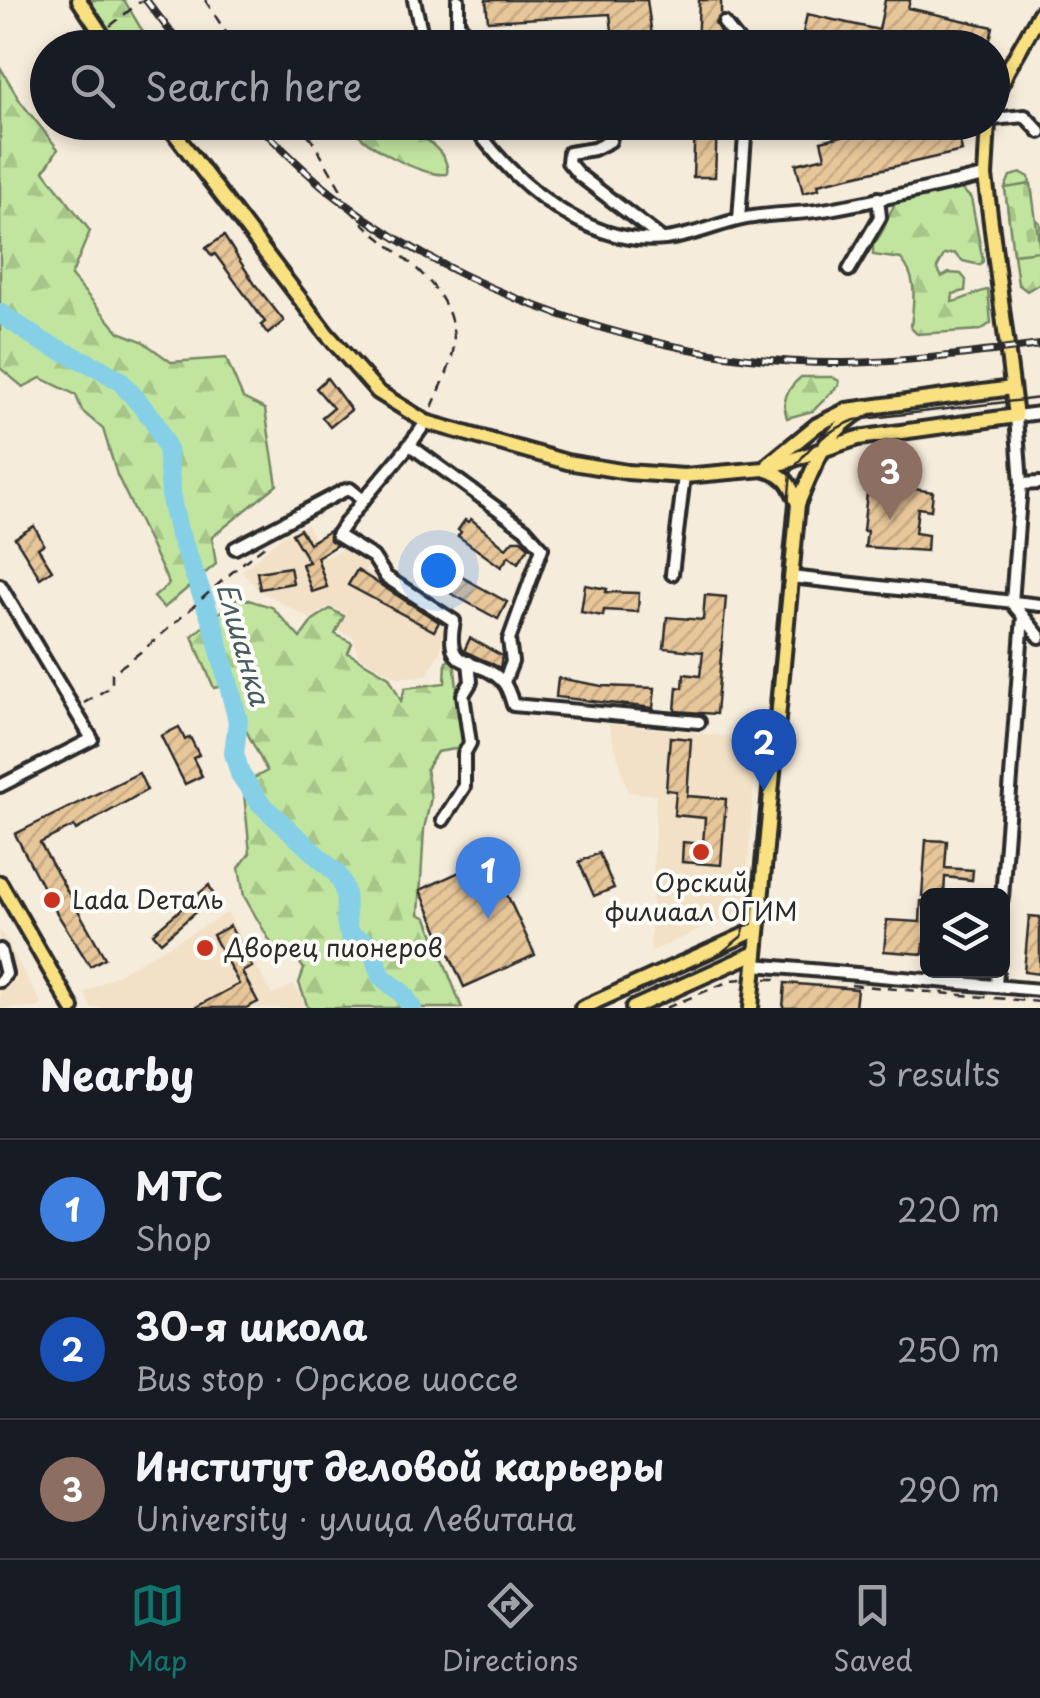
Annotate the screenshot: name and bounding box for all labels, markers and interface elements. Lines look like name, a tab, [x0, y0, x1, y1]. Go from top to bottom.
search box	[30, 30, 1010, 140]
text: Search here	[145, 57, 362, 114]
icon: search	[65, 58, 120, 113]
pin: 3	[858, 438, 922, 520]
your location	[413, 545, 464, 596]
water label: Елшанка	[206, 577, 283, 711]
pin: 2	[732, 708, 796, 791]
pin: 1	[456, 836, 520, 919]
marker: Орский филиаал ОГИМ	[690, 841, 712, 863]
place label: Орский филиаал ОГИМ	[604, 863, 798, 930]
place label: Lada Dеталь	[72, 880, 223, 918]
map controls	[920, 888, 1010, 978]
button: layers	[920, 888, 1010, 978]
marker: Lada Dеталь	[41, 889, 63, 911]
place label: Дворец пионеров	[224, 928, 442, 966]
marker: Дворец пионеров	[194, 937, 216, 959]
text: Nearby	[40, 1042, 194, 1105]
text: 3 results	[866, 1049, 1000, 1097]
text: МТС	[135, 1157, 223, 1214]
text: 1	[65, 1185, 80, 1233]
text: 220 m	[897, 1185, 1000, 1233]
text: Shop	[135, 1214, 212, 1262]
text: 30-я школа	[135, 1297, 368, 1354]
text: 2	[61, 1325, 84, 1373]
text: 250 m	[897, 1325, 1000, 1373]
text: Bus stop · Орское шоссе	[135, 1354, 518, 1402]
text: Институт деловой карьеры	[135, 1437, 664, 1494]
text: 3	[62, 1465, 83, 1513]
text: 290 m	[898, 1465, 1000, 1513]
text: University · улица Левитана	[135, 1494, 576, 1542]
tab: Map	[127, 1578, 187, 1681]
tab: Directions	[442, 1578, 578, 1681]
tab: Saved	[833, 1578, 913, 1681]

